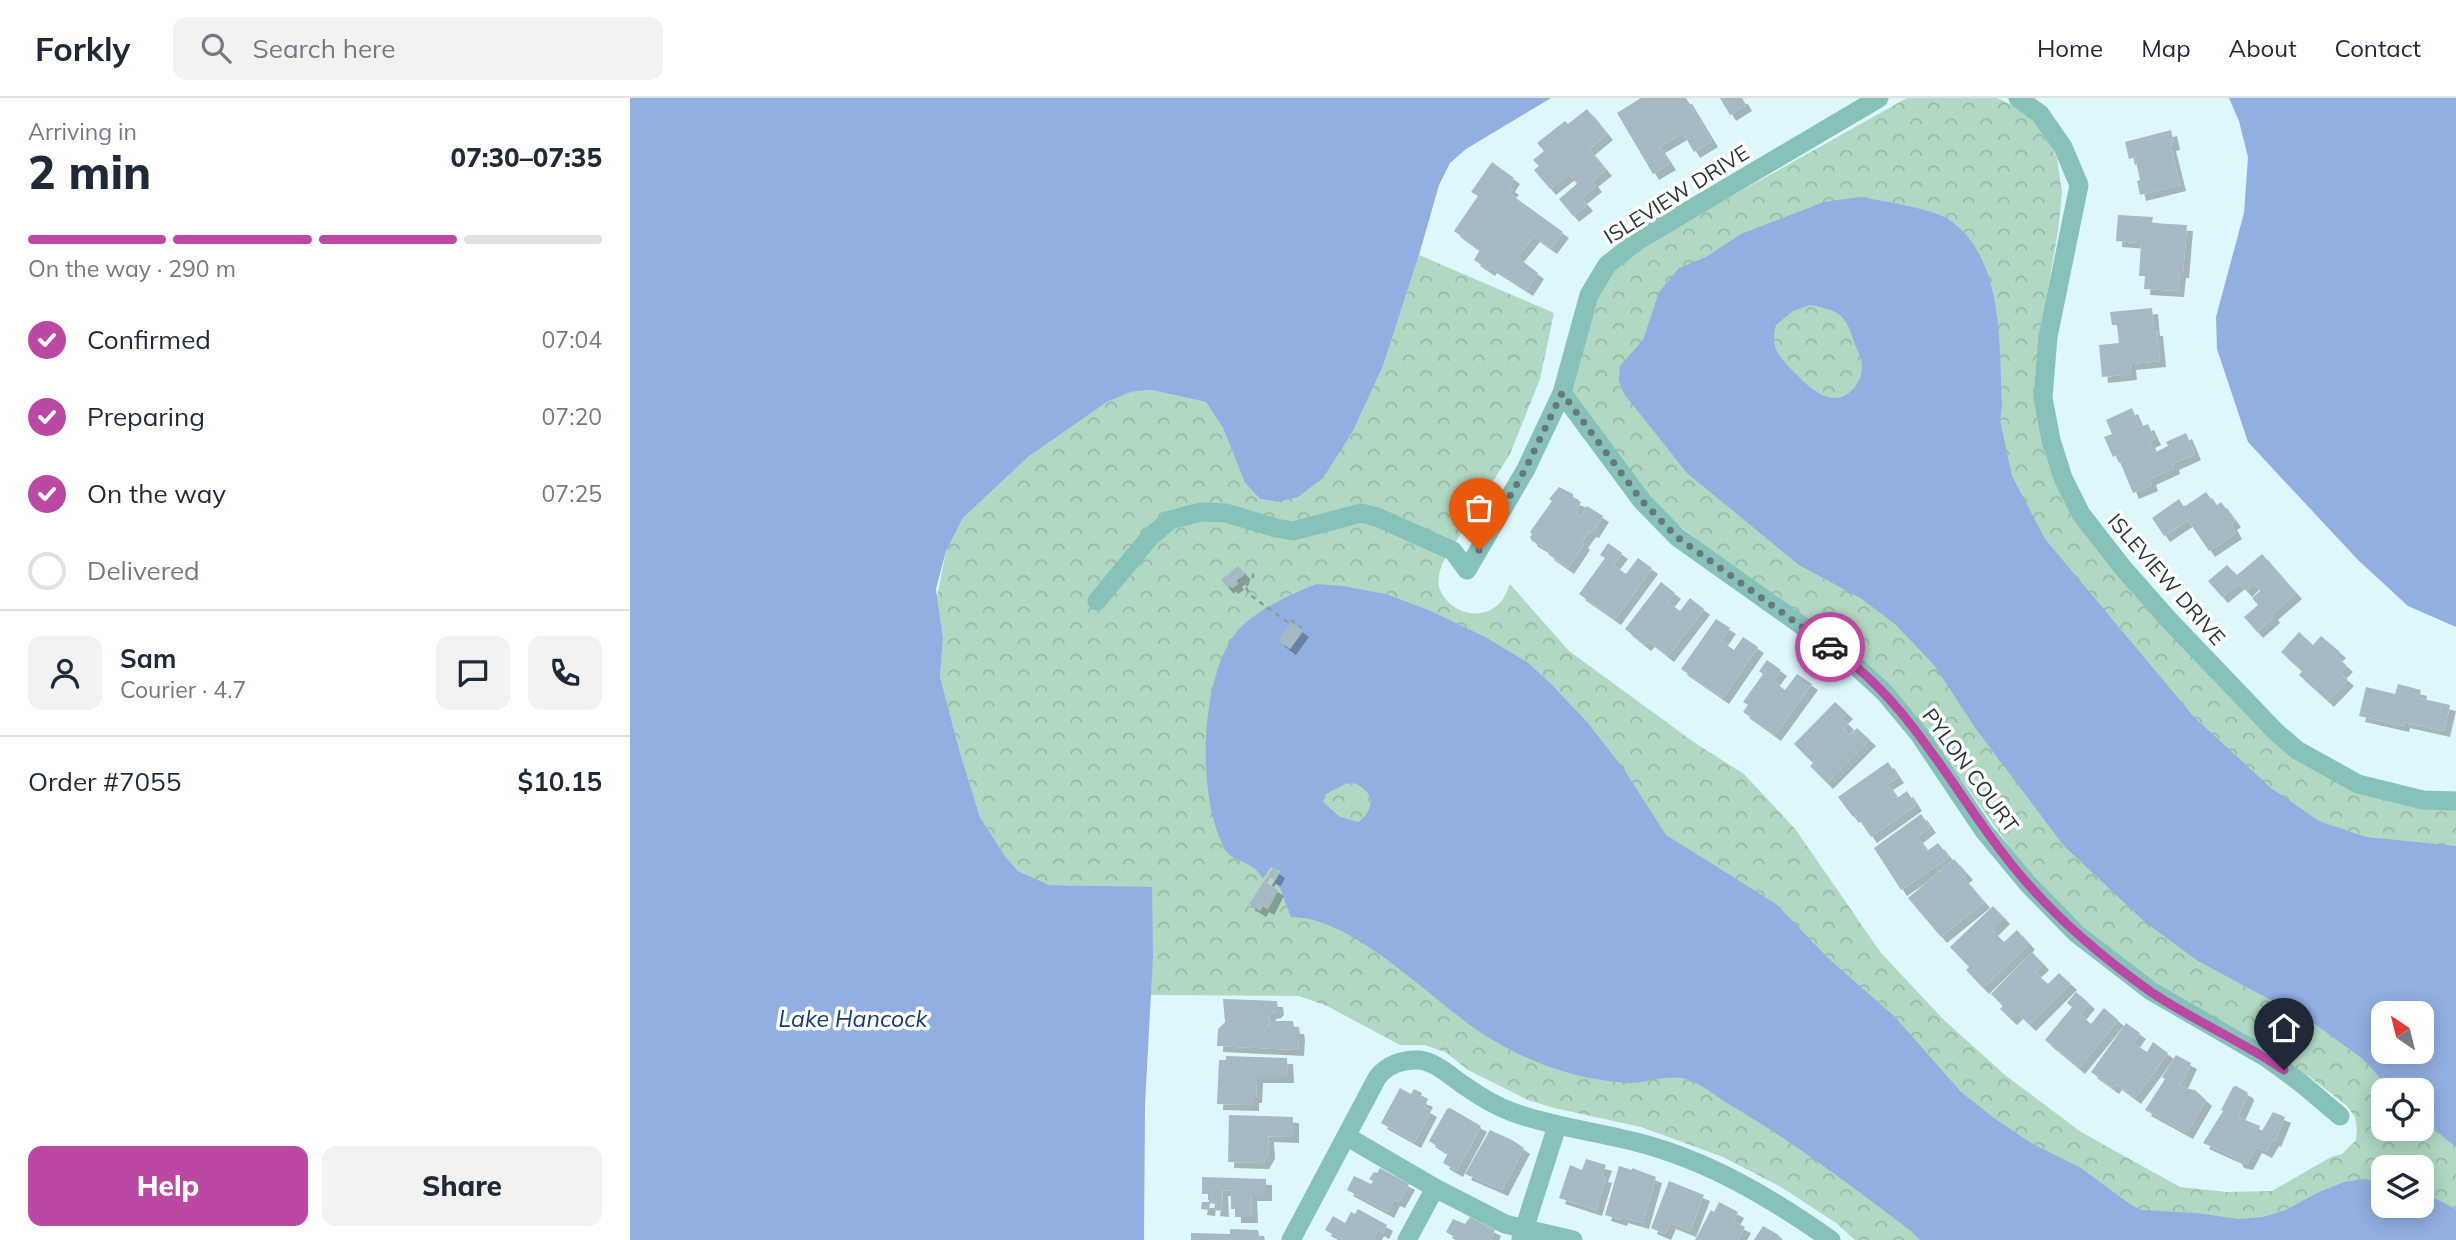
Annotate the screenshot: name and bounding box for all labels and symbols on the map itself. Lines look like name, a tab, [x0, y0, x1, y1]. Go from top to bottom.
street label: ISLEVIEW DRIVE	[1599, 139, 1753, 249]
pin	[1449, 478, 1509, 550]
street label: ISLEVIEW DRIVE	[2103, 508, 2231, 650]
courier	[1795, 612, 1865, 682]
street label: PYLON COURT	[1917, 703, 2025, 837]
pin	[2254, 998, 2314, 1070]
north arrow	[2371, 1001, 2434, 1064]
water label: Lake Hancock	[779, 1004, 929, 1033]

